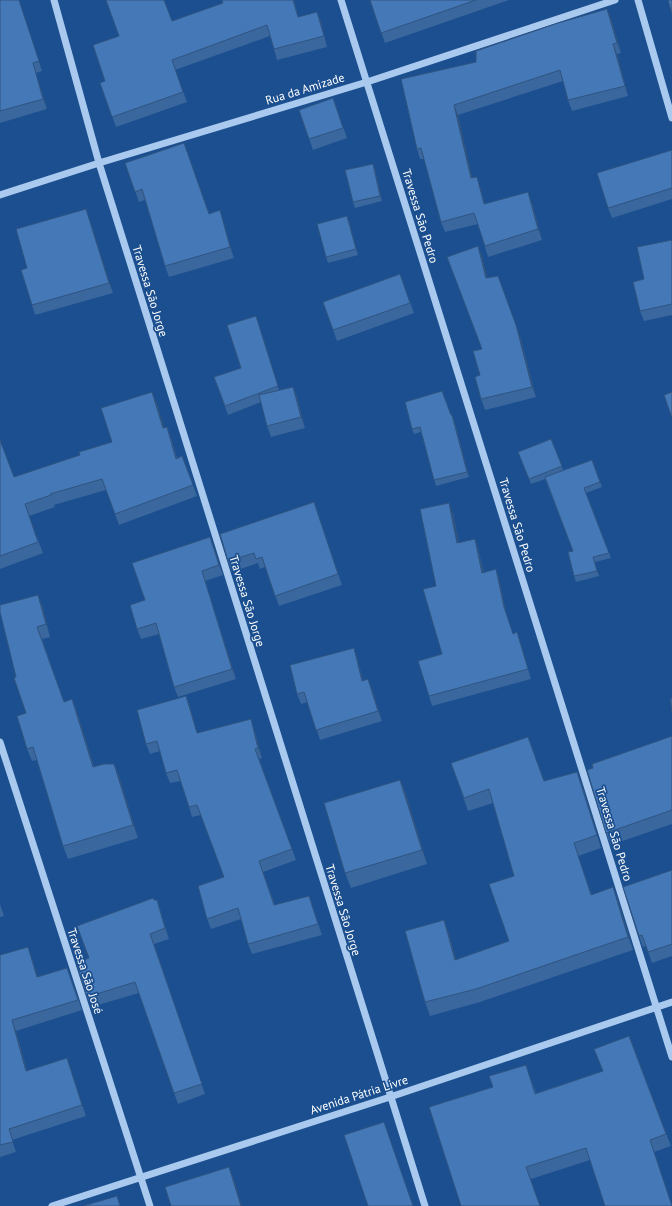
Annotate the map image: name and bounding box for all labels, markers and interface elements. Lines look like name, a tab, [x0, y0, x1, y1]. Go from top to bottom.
street label: Rua da Amizade	[264, 69, 346, 108]
street label: Travessa São Pedro	[399, 167, 442, 265]
street label: Travessa São Jorge	[129, 243, 172, 338]
street label: Travessa São Pedro	[496, 476, 539, 574]
street label: Travessa São Jorge	[226, 553, 269, 648]
street label: Travessa São Pedro	[593, 785, 636, 883]
street label: Travessa São Jorge	[322, 862, 365, 957]
street label: Travessa São José	[65, 926, 106, 1016]
street label: Avenida Pátria Livre	[308, 1072, 410, 1117]

